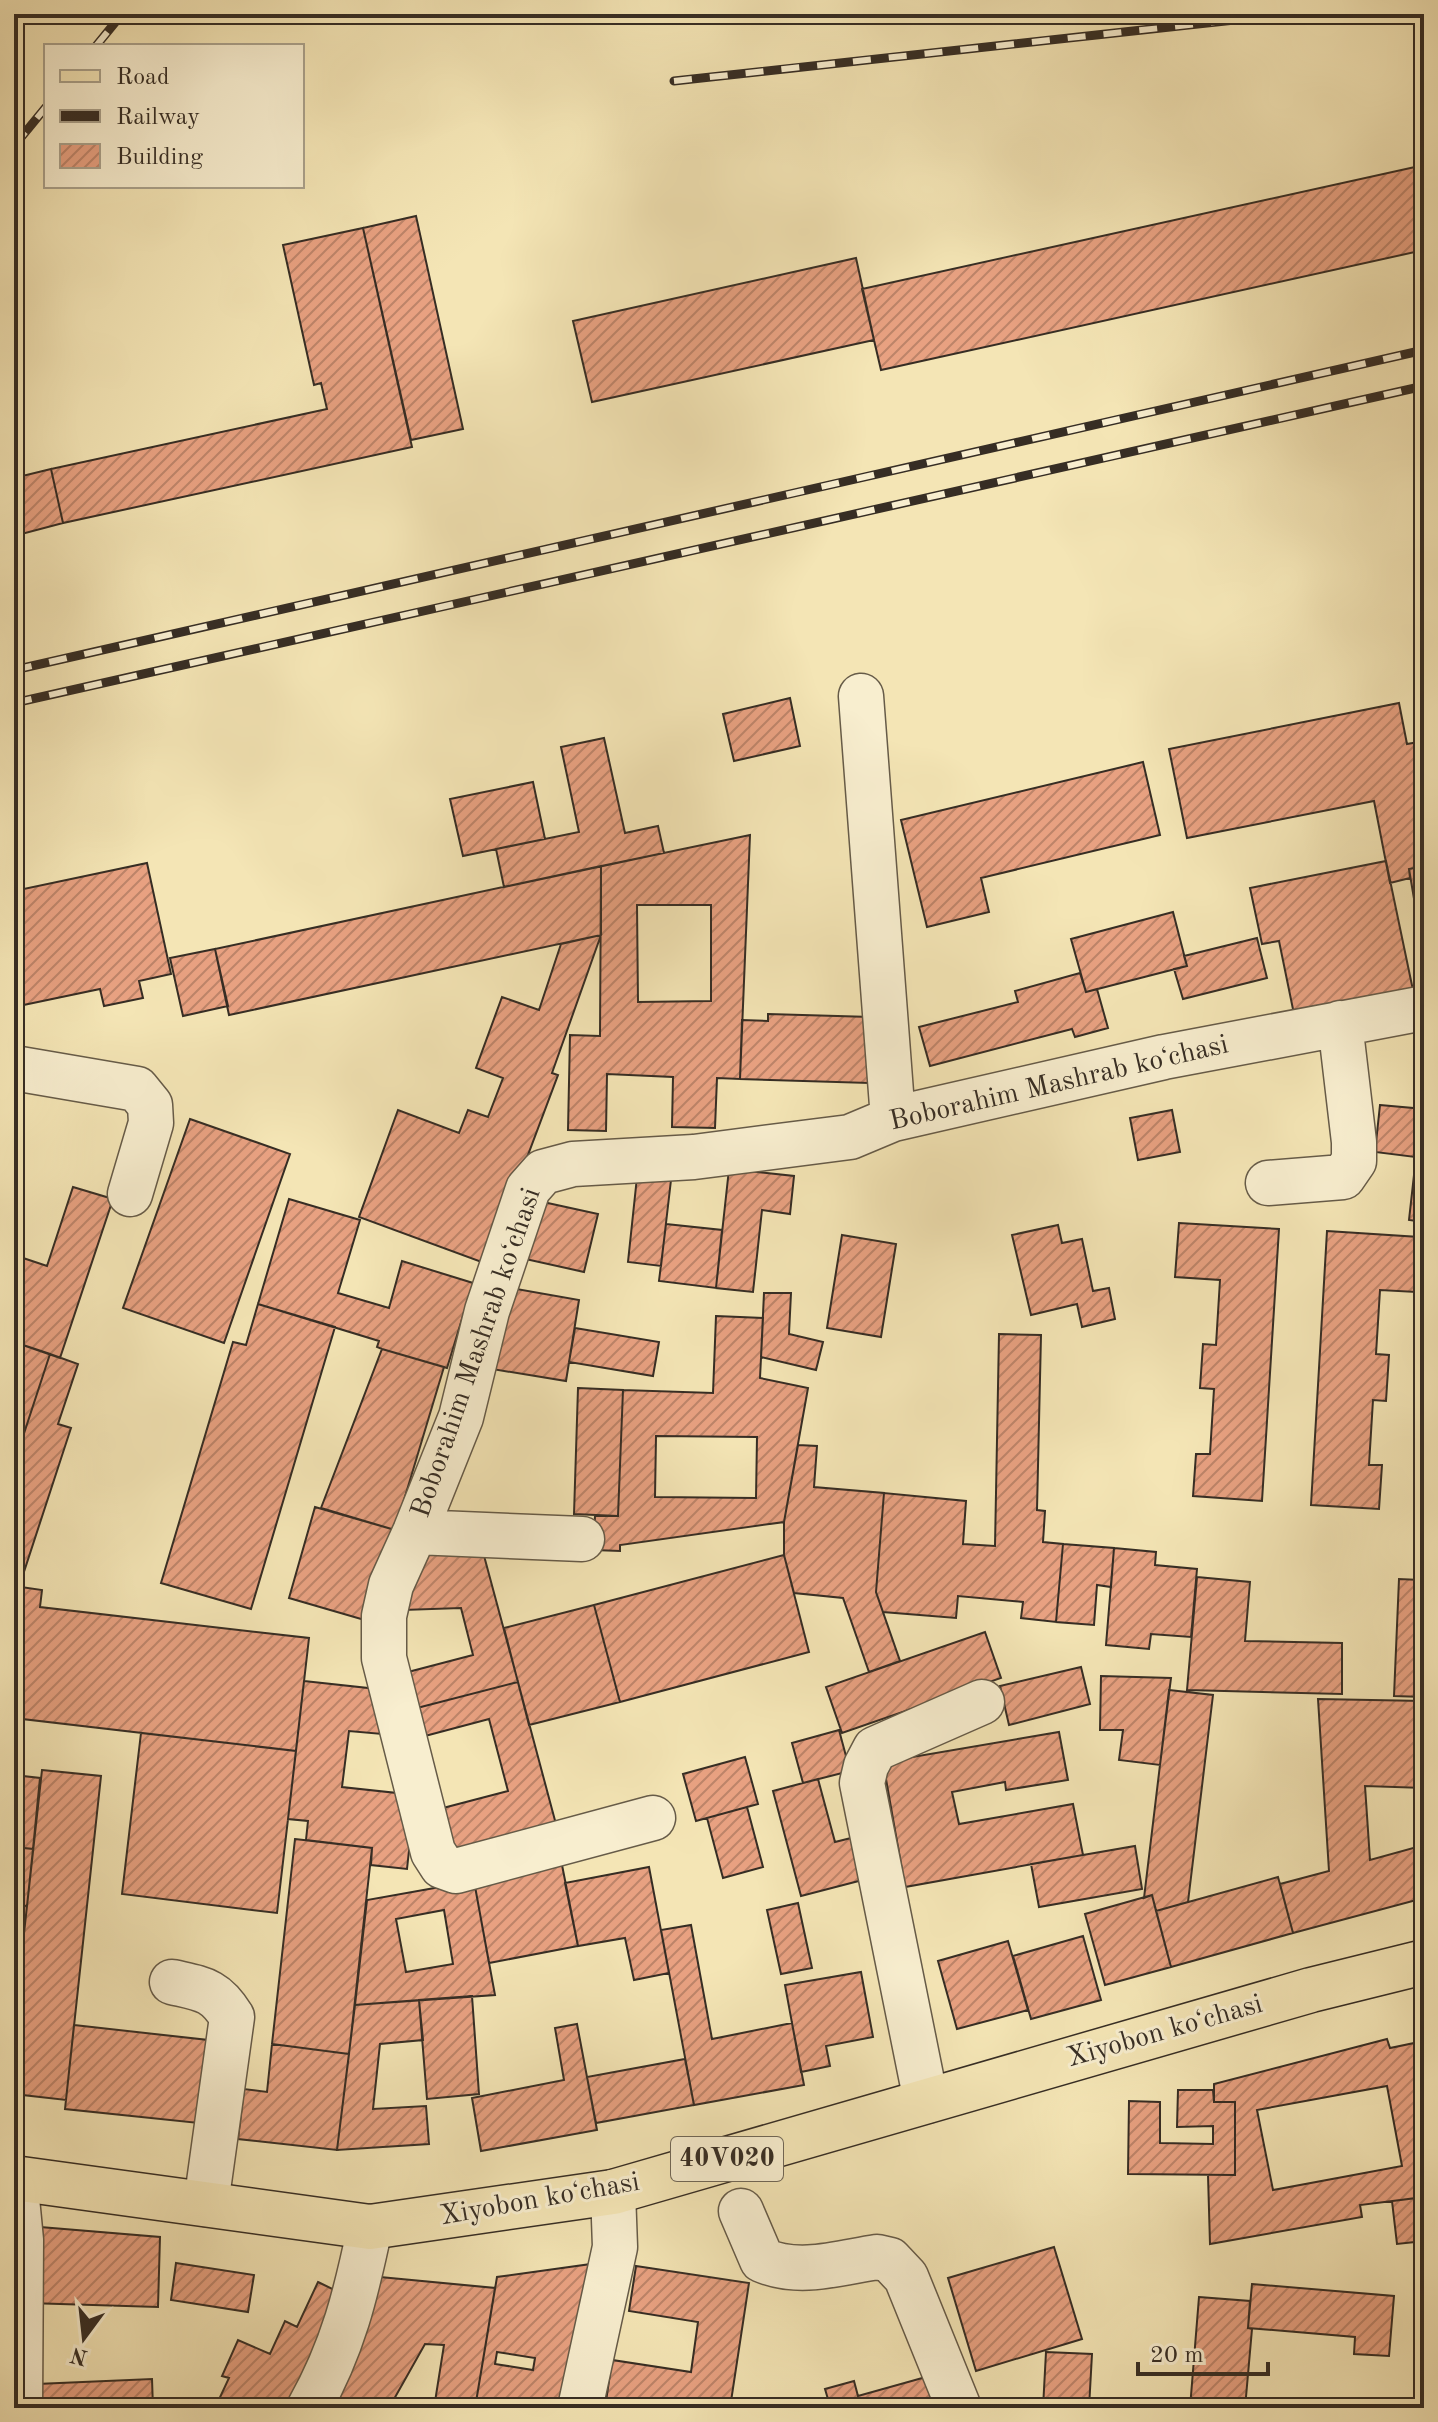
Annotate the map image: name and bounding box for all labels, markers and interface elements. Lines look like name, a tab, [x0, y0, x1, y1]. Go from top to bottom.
legend	[44, 44, 304, 188]
text: Road	[116, 66, 169, 90]
text: Railway	[116, 106, 200, 130]
text: Building	[116, 146, 203, 170]
street label: Boborahim Mashrab koʻchasi	[887, 1031, 1231, 1137]
street label: Boborahim Mashrab koʻchasi	[407, 1184, 547, 1522]
street label: Xiyobon koʻchasi	[1064, 1991, 1266, 2073]
road number: 40V020	[671, 2137, 783, 2181]
street label: Xiyobon koʻchasi	[438, 2169, 642, 2231]
north arrow	[44, 2298, 124, 2378]
scale bar	[1138, 2326, 1268, 2376]
text: N	[68, 2343, 90, 2368]
text: 20 m	[1150, 2344, 1204, 2368]

